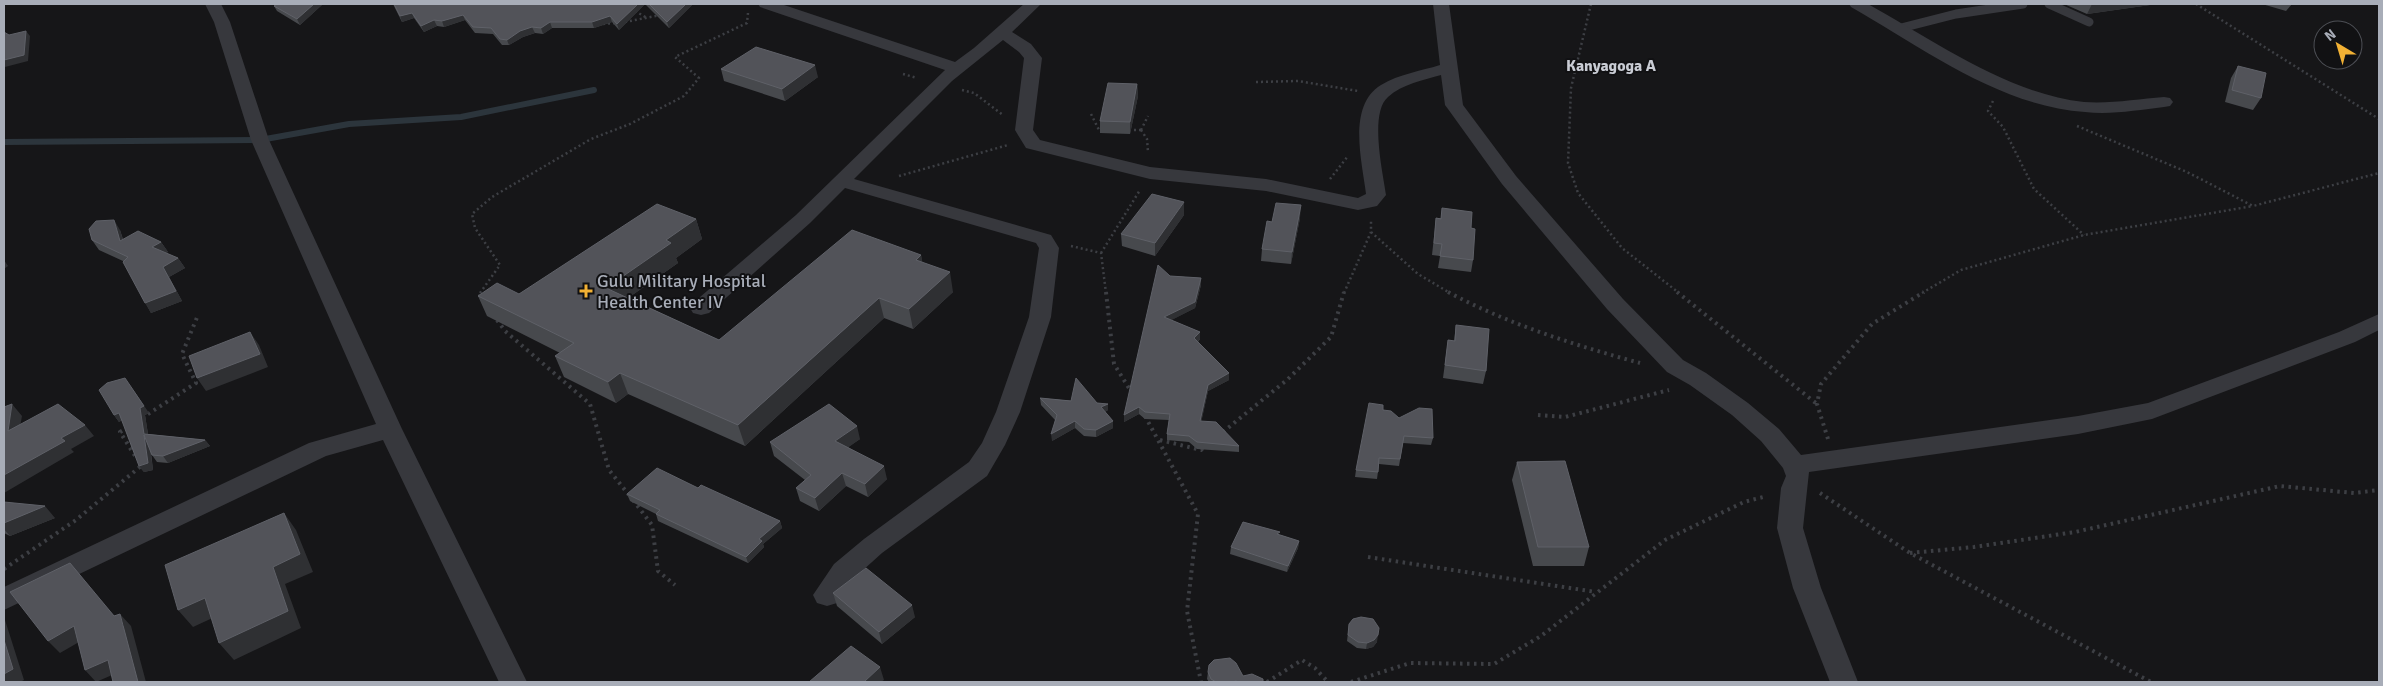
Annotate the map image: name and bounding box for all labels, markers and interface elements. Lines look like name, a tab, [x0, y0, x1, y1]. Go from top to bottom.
north arrow	[2313, 20, 2363, 70]
text: N	[2321, 25, 2339, 45]
district label: Kanyagoga A	[1566, 56, 1657, 76]
place label: Gulu Military Hospital Health Center IV	[597, 270, 766, 313]
marker: Gulu Military Hospital Health Center IV	[579, 284, 593, 298]

